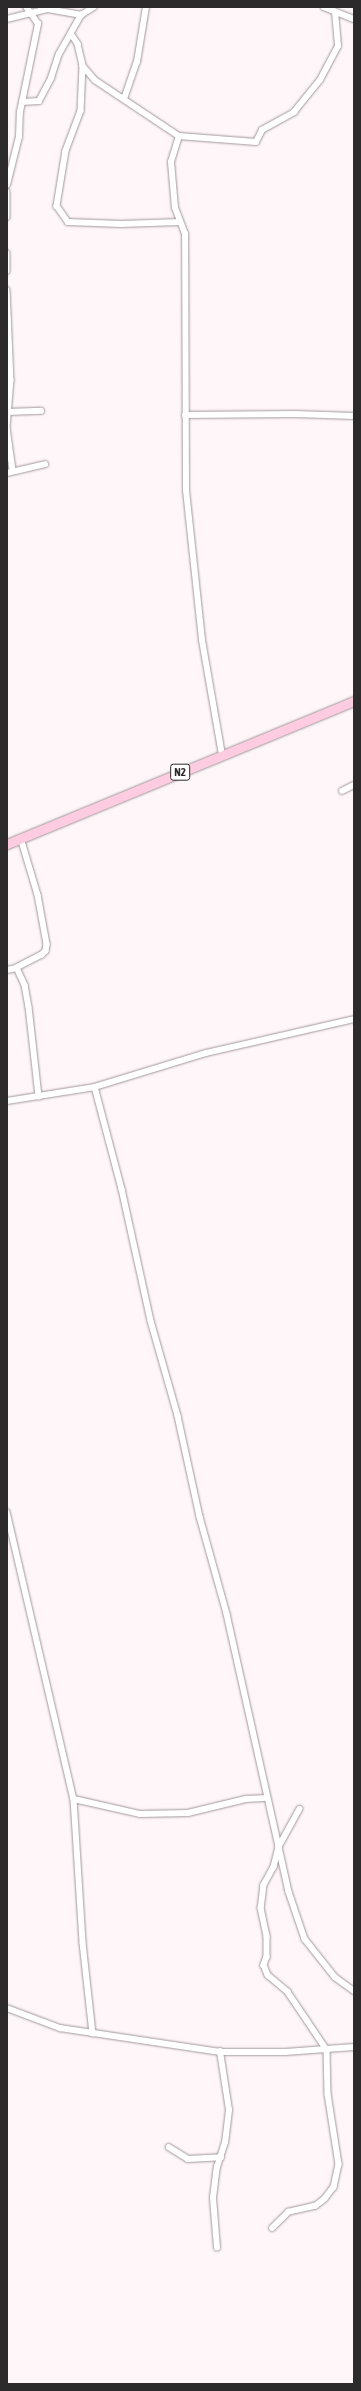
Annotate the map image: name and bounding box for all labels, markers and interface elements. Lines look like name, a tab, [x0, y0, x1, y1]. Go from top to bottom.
road number: N2	[170, 763, 190, 781]

